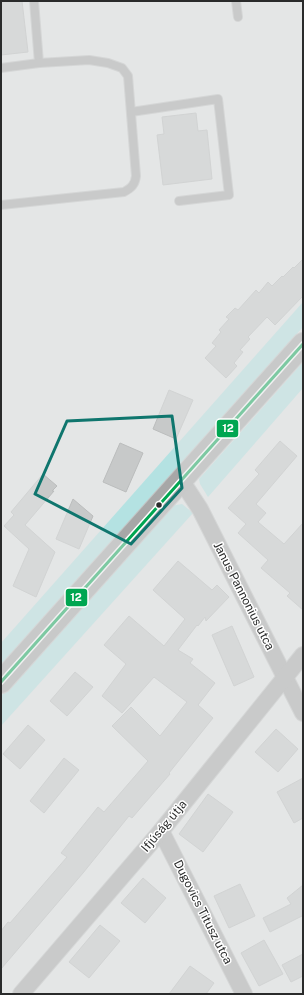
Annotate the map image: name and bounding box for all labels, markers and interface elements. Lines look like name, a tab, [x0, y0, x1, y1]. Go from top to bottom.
line badge: 12	[216, 419, 239, 438]
text: 12	[222, 422, 234, 434]
unlabelled marker	[154, 500, 164, 510]
street label: Janus Pannonius utca	[211, 540, 277, 652]
line badge: 12	[65, 588, 88, 607]
text: 12	[70, 591, 82, 603]
street label: Ifjúság útja	[138, 797, 190, 855]
street label: Dugovics Titusz utca	[171, 858, 235, 966]

